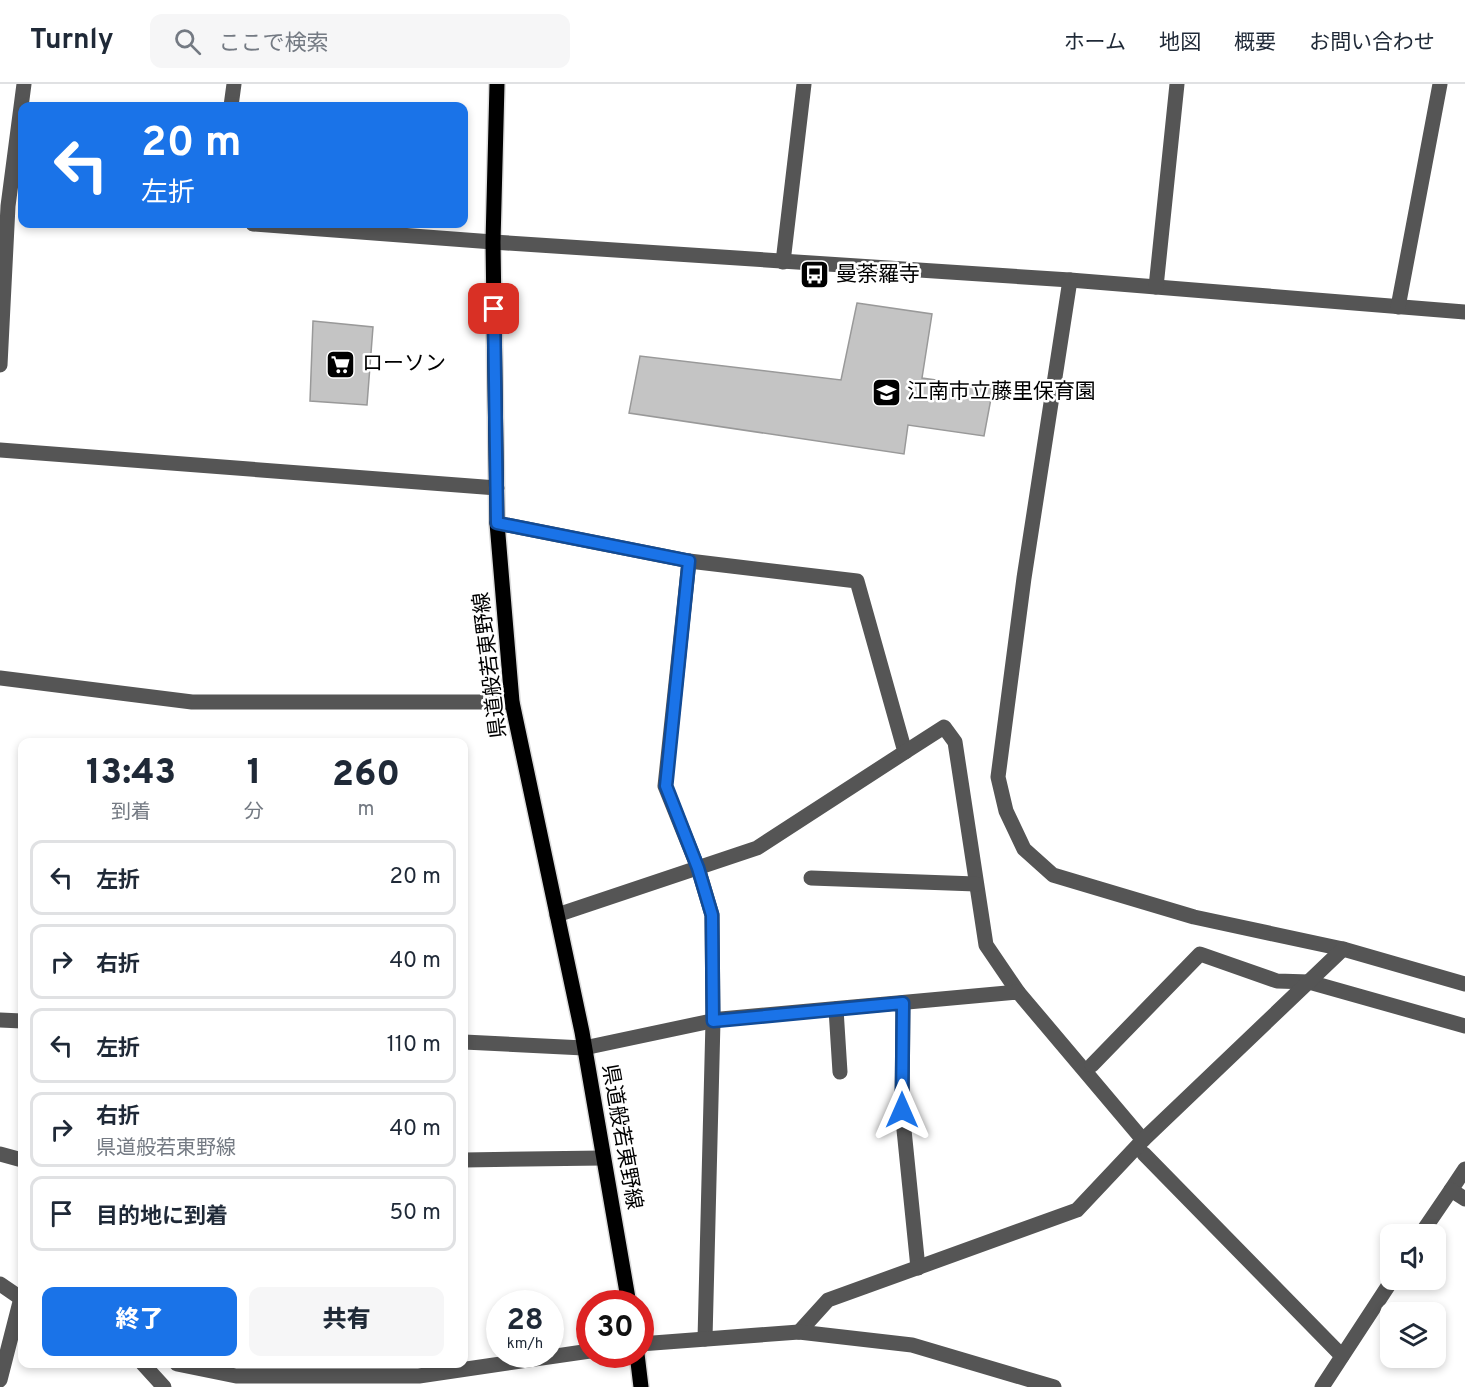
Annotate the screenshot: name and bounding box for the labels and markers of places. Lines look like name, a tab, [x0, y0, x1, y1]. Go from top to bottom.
bus stop icon: 曼荼羅寺	[799, 259, 831, 291]
place label: 曼荼羅寺	[836, 262, 920, 289]
pin	[468, 283, 519, 334]
supermarket icon: ローソン	[325, 348, 357, 380]
place label: ローソン	[362, 351, 446, 378]
school or university icon: 江南市立藤里保育園	[870, 376, 902, 408]
place label: 江南市立藤里保育園	[907, 379, 1096, 406]

